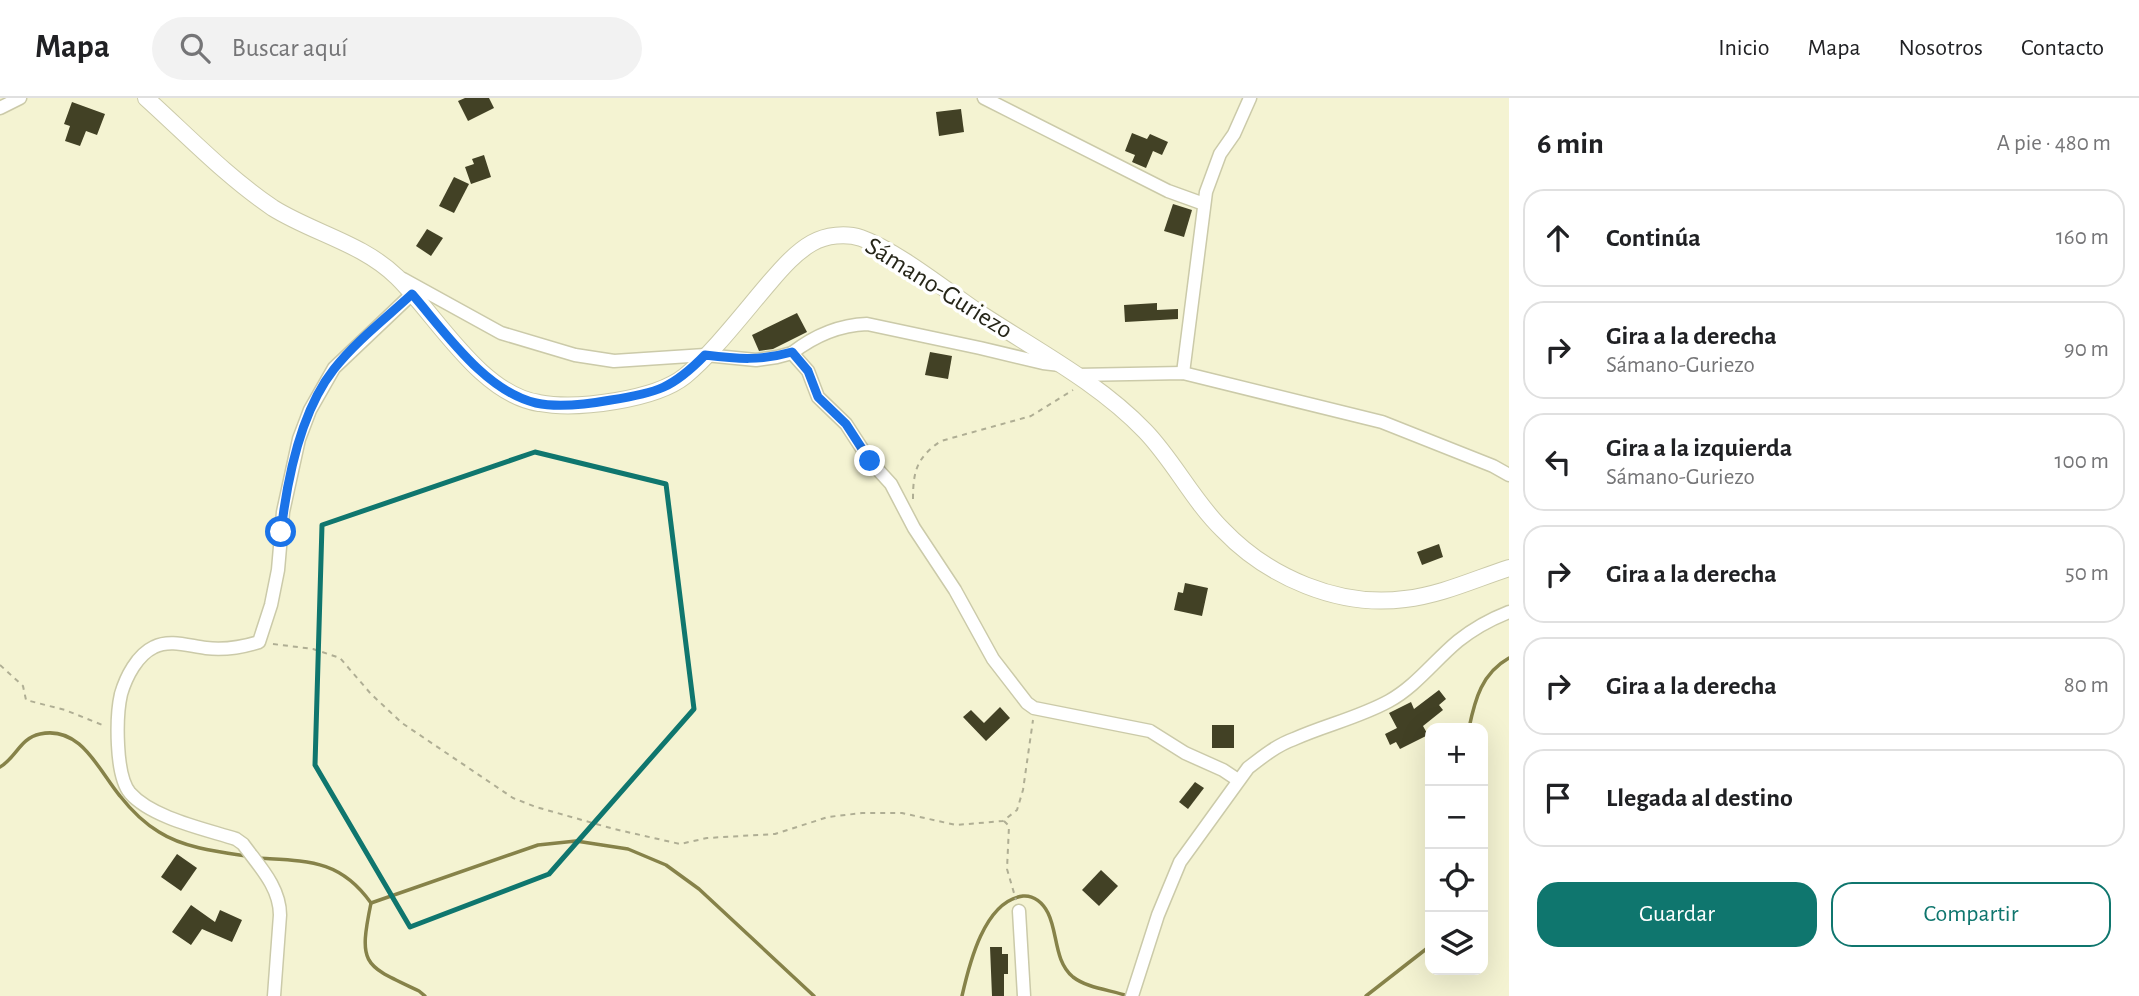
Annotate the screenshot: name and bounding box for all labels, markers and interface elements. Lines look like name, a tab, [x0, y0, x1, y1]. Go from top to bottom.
search box	[152, 17, 642, 80]
icon: search	[176, 29, 214, 67]
text: Mapa	[35, 31, 110, 64]
text: Buscar aquí	[232, 35, 348, 61]
text: Inicio	[1718, 36, 1769, 60]
text: Mapa	[1807, 36, 1861, 60]
text: Nosotros	[1899, 36, 1983, 60]
text: Contacto	[2021, 36, 2104, 60]
text: 6 min	[1537, 129, 1604, 159]
text: A pie · 480 m	[1997, 132, 2111, 155]
icon: ahead	[1539, 219, 1577, 257]
text: Continúa	[1606, 225, 1701, 251]
text: 160 m	[2056, 226, 2109, 249]
street label: Sámano-Guriezo	[861, 232, 1017, 344]
text: Gira a la derecha	[1606, 323, 1777, 349]
icon: right	[1539, 331, 1577, 369]
text: 90 m	[2064, 338, 2109, 361]
text: Sámano-Guriezo	[1606, 354, 1755, 377]
text: Gira a la izquierda	[1606, 435, 1792, 461]
icon: left	[1539, 443, 1577, 481]
route end	[854, 445, 885, 476]
text: 100 m	[2055, 450, 2109, 473]
text: Sámano-Guriezo	[1606, 466, 1755, 489]
route start	[265, 516, 296, 547]
icon: right	[1539, 555, 1577, 593]
text: Gira a la derecha	[1606, 561, 1777, 587]
text: 50 m	[2065, 562, 2109, 585]
icon: right	[1539, 667, 1577, 705]
text: Gira a la derecha	[1606, 673, 1777, 699]
text: 80 m	[2064, 674, 2109, 697]
map controls	[1425, 723, 1488, 975]
button: +	[1425, 723, 1488, 786]
icon: arrive	[1539, 779, 1577, 817]
text: Llegada al destino	[1606, 785, 1793, 811]
button: −	[1425, 786, 1488, 849]
button: locate	[1425, 849, 1488, 912]
button: Guardar	[1537, 882, 1817, 947]
button: Compartir	[1831, 882, 2111, 947]
button: layers	[1425, 912, 1488, 975]

